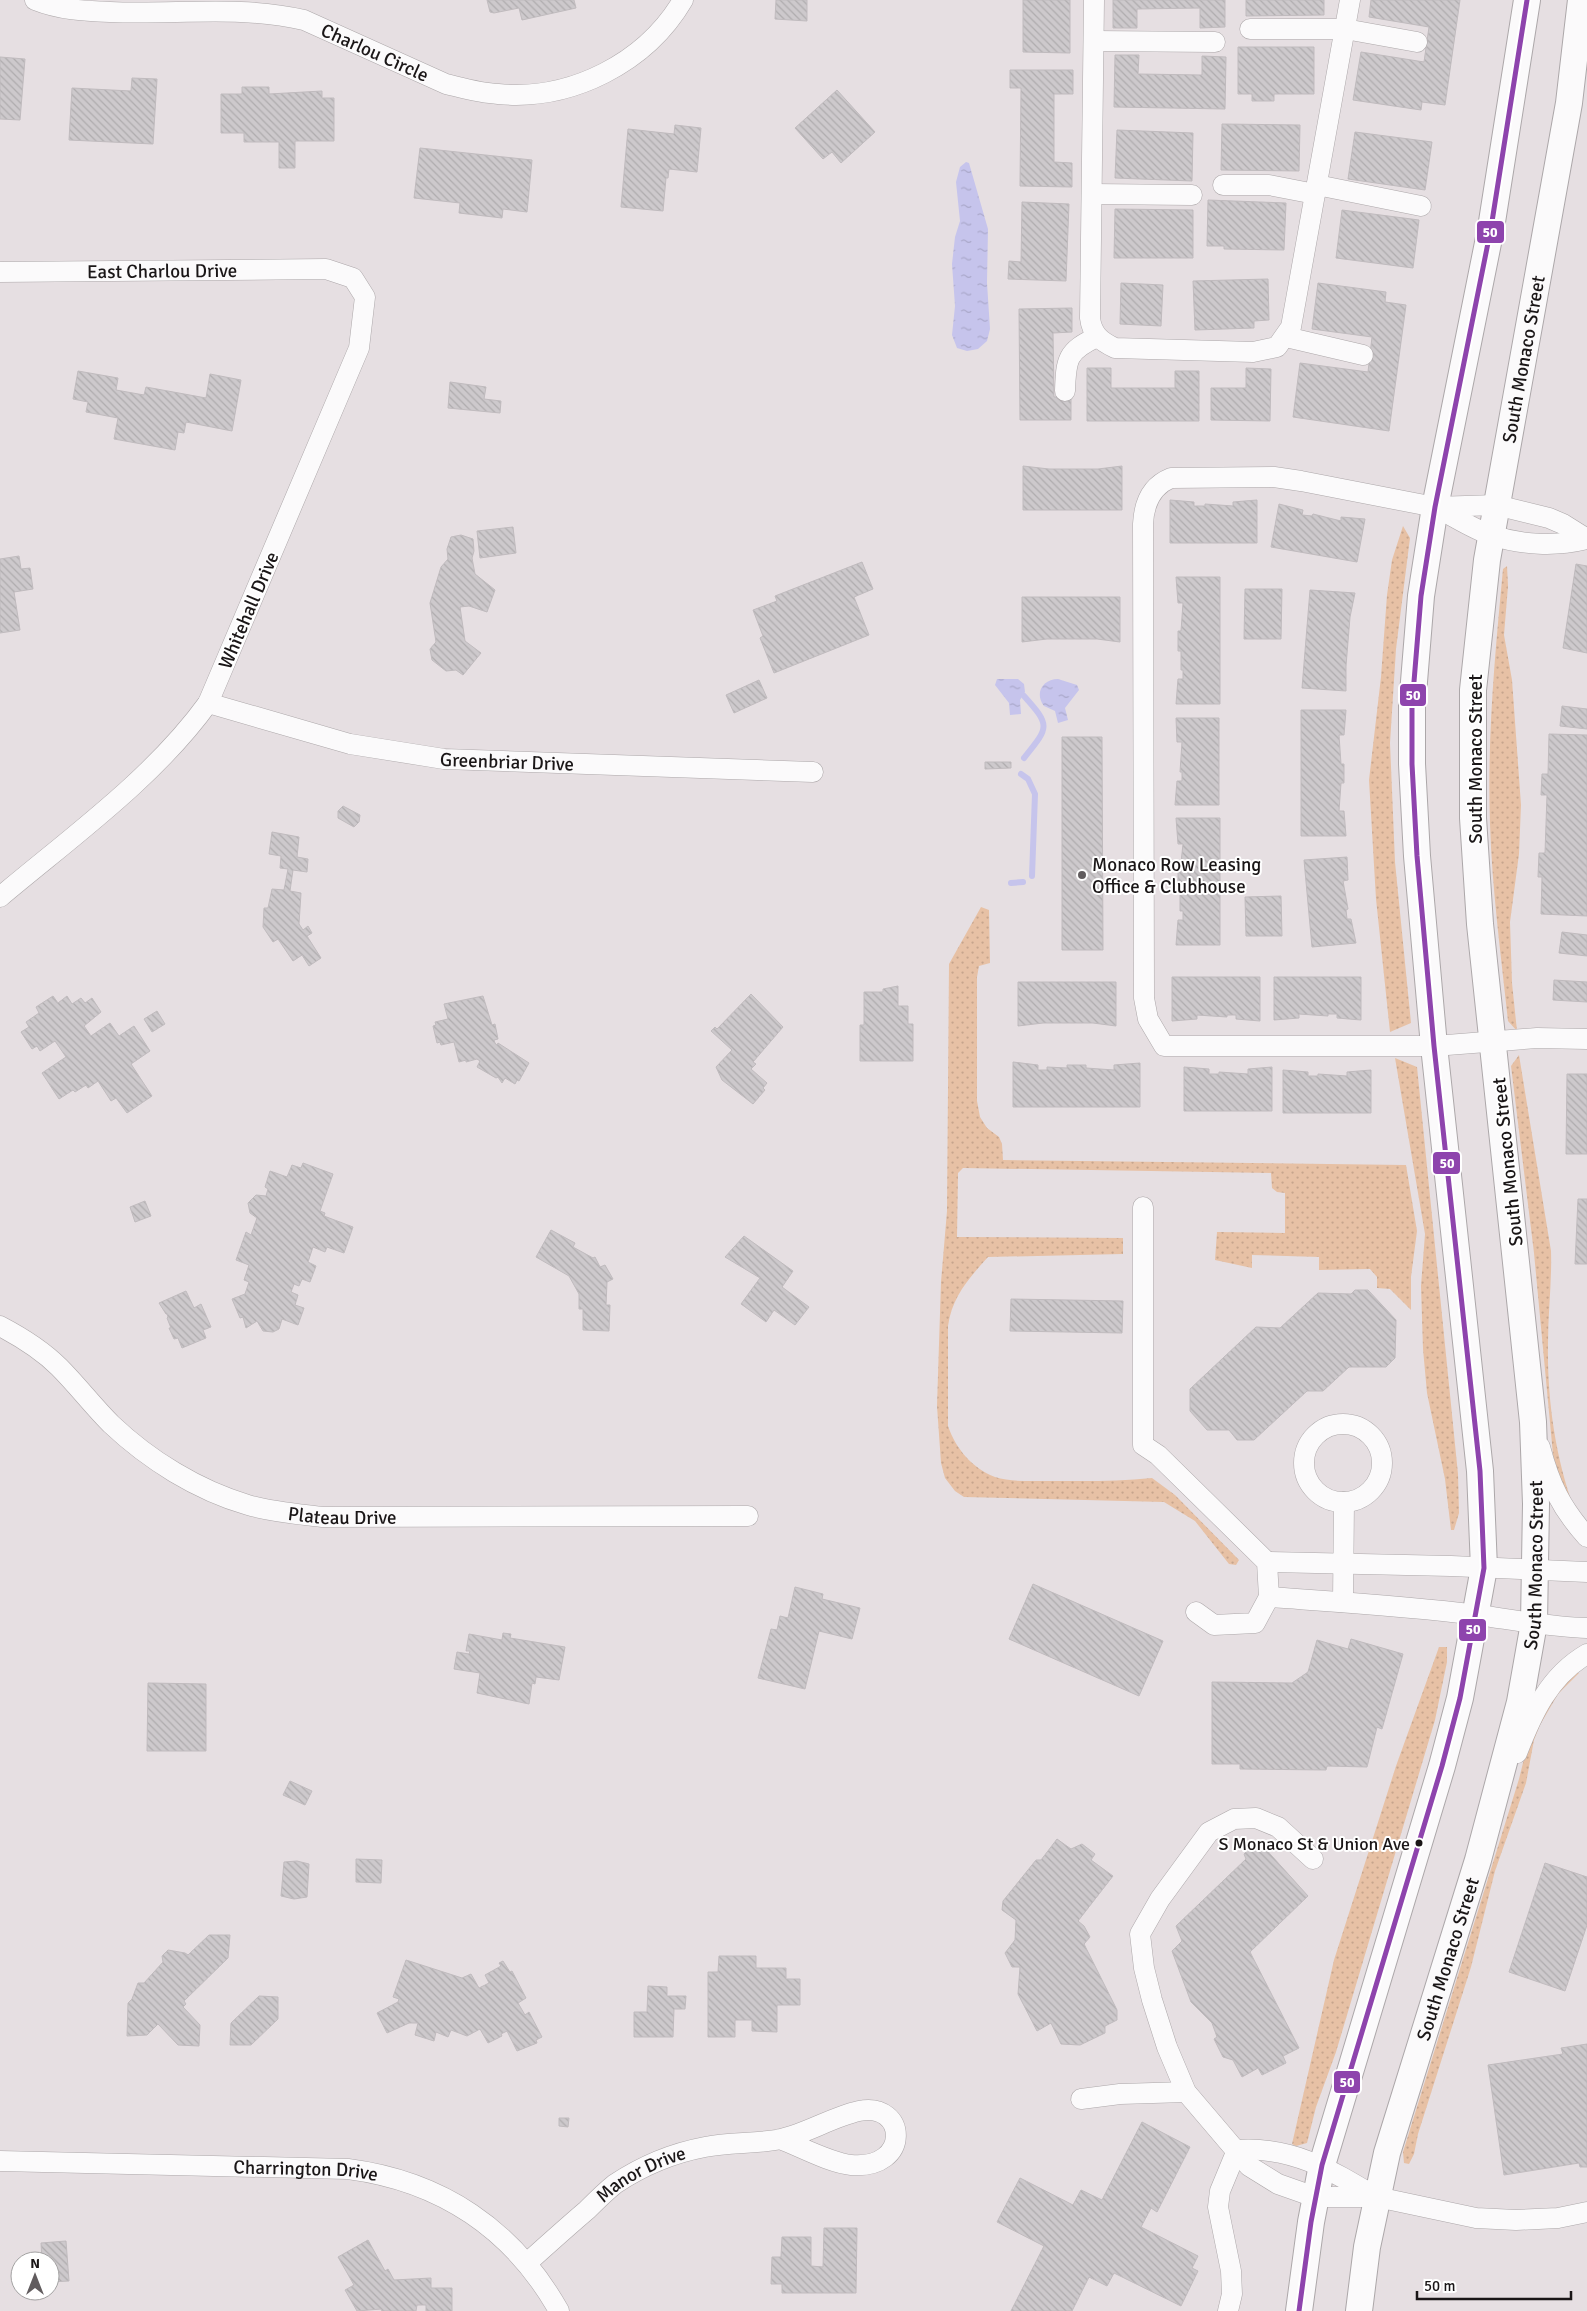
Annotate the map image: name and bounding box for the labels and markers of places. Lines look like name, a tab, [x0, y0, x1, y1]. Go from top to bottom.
place label: Monaco Row Leasing Office & Clubhouse	[1092, 853, 1261, 899]
marker: Monaco Row Leasing Office & Clubhouse	[1076, 869, 1088, 881]
place label: S Monaco St & Union Ave	[1219, 1833, 1410, 1855]
marker: S Monaco St & Union Ave	[1414, 1838, 1424, 1848]

